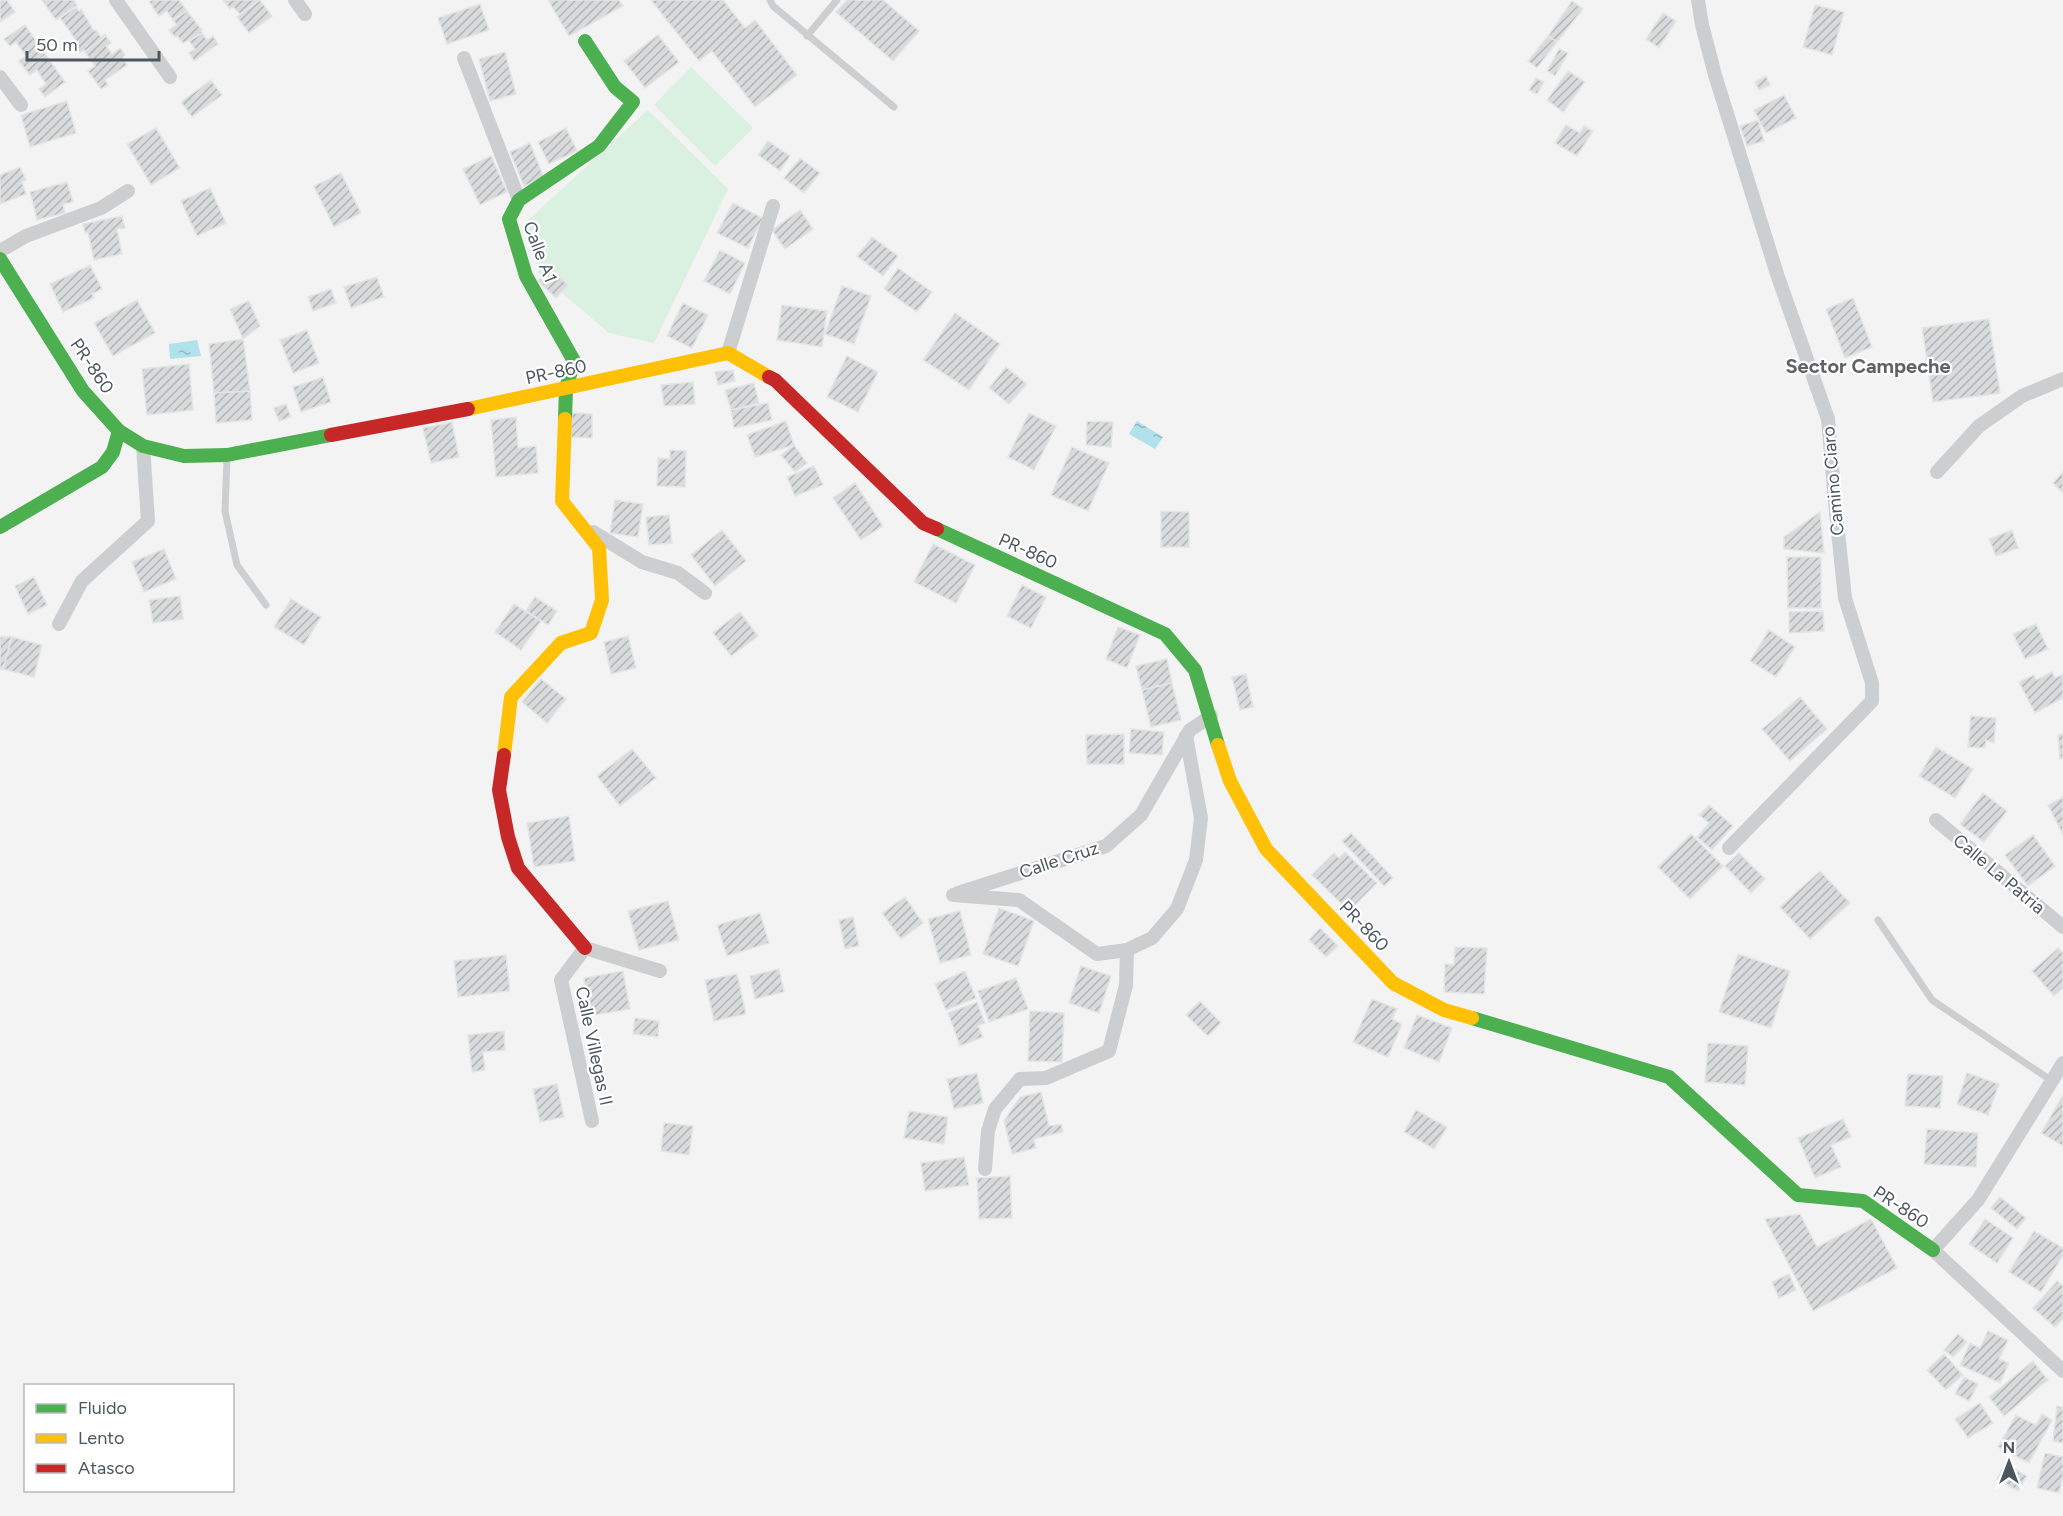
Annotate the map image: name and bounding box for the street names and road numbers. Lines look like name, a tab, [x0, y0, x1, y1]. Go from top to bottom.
street label: Calle A1	[518, 218, 562, 286]
street label: PR-860	[66, 334, 118, 398]
street label: PR-860	[523, 355, 589, 389]
street label: Camino Ciaro	[1817, 426, 1849, 536]
street label: PR-860	[995, 528, 1061, 574]
street label: Calle La Patria	[1949, 829, 2049, 919]
street label: Calle Cruz	[1016, 837, 1102, 883]
street label: PR-860	[1335, 896, 1393, 956]
street label: Calle Villegas II	[571, 984, 617, 1108]
street label: PR-860	[1869, 1181, 1933, 1233]

